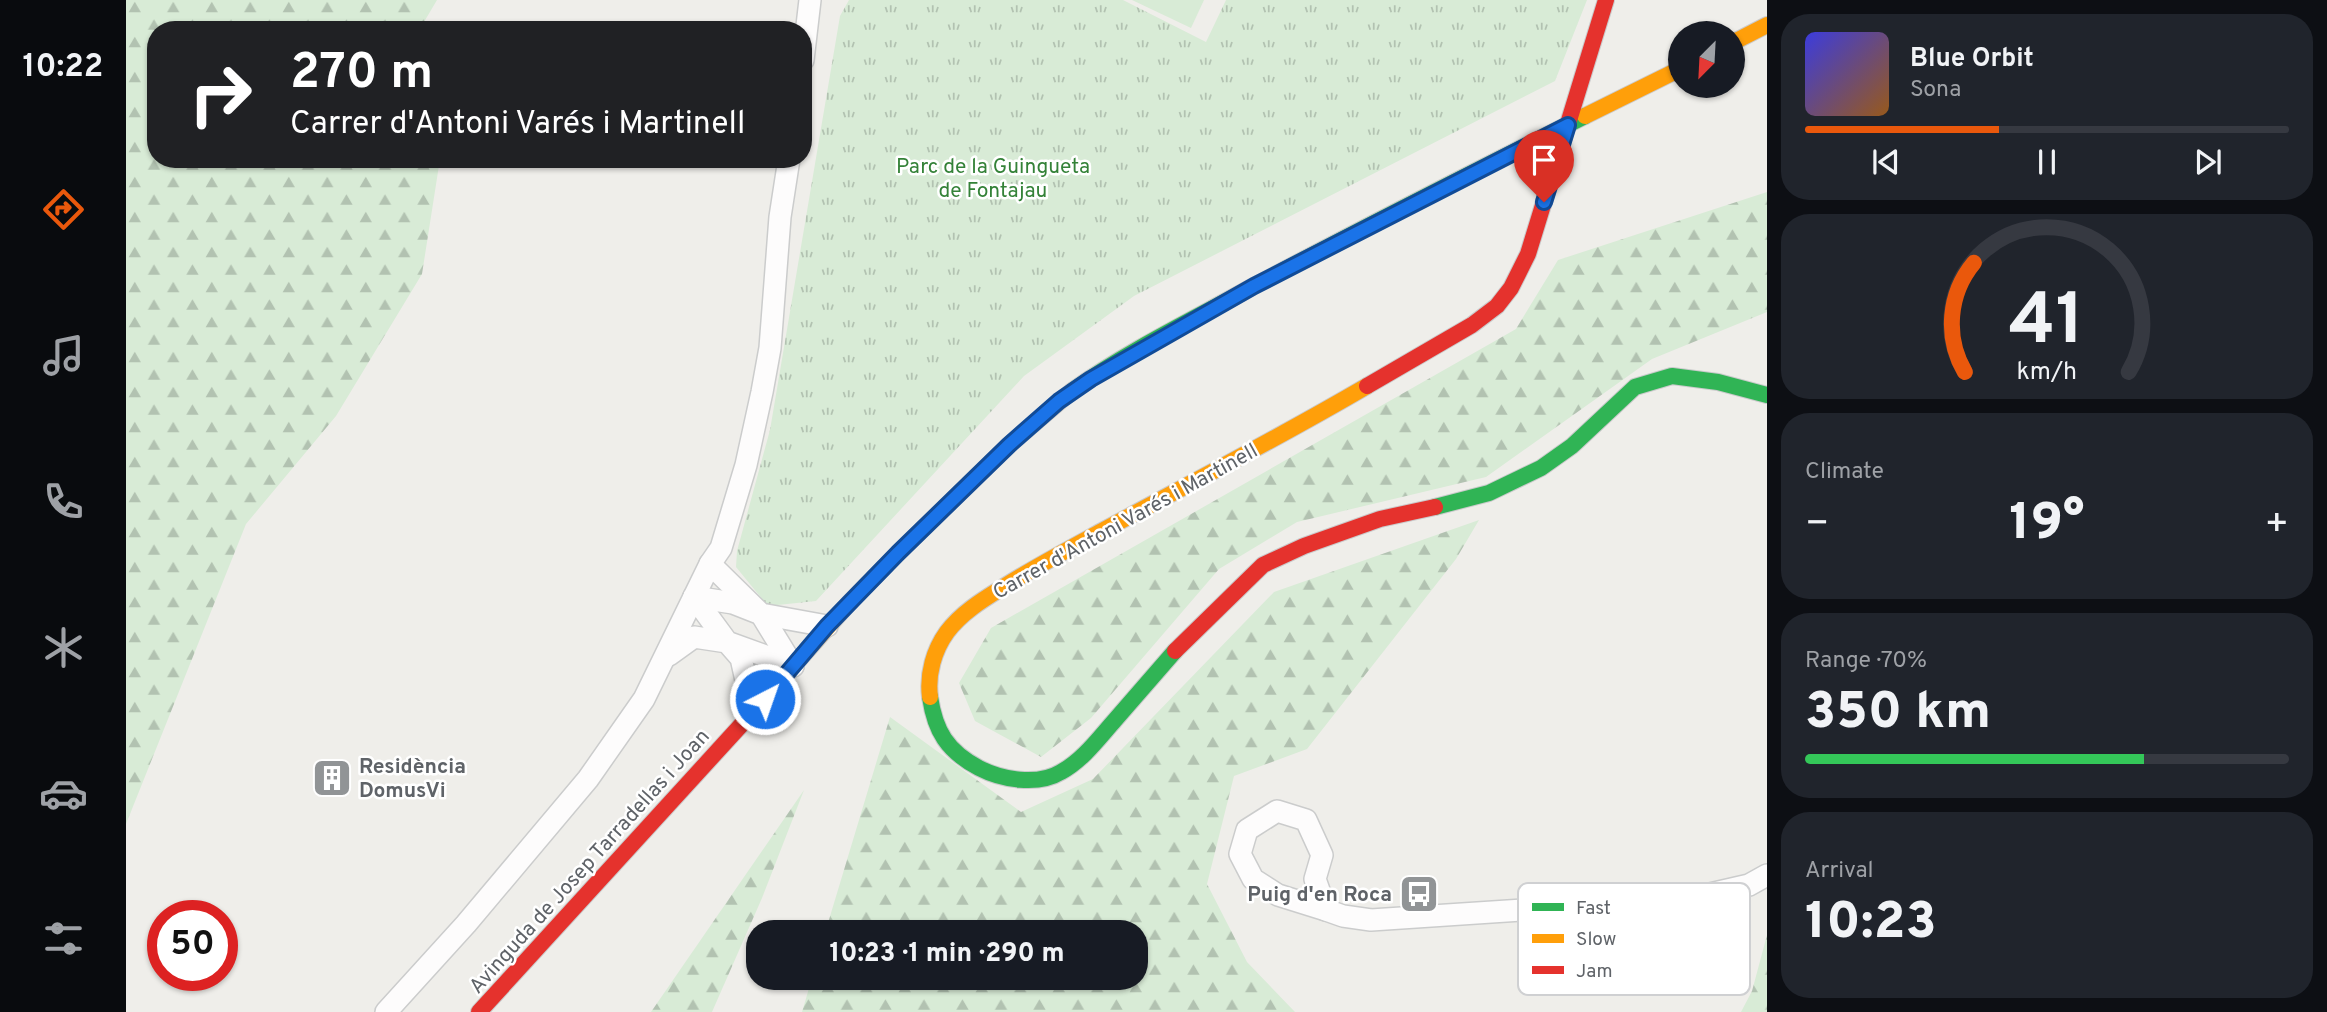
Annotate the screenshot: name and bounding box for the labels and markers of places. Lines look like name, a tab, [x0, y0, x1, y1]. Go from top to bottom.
pin	[1514, 130, 1574, 202]
place label: Residència DomusVi	[359, 754, 466, 805]
building icon: Residència DomusVi	[311, 757, 353, 799]
bus stop icon: Puig d'en Roca	[1398, 873, 1440, 915]
place label: Puig d'en Roca	[1247, 882, 1392, 909]

